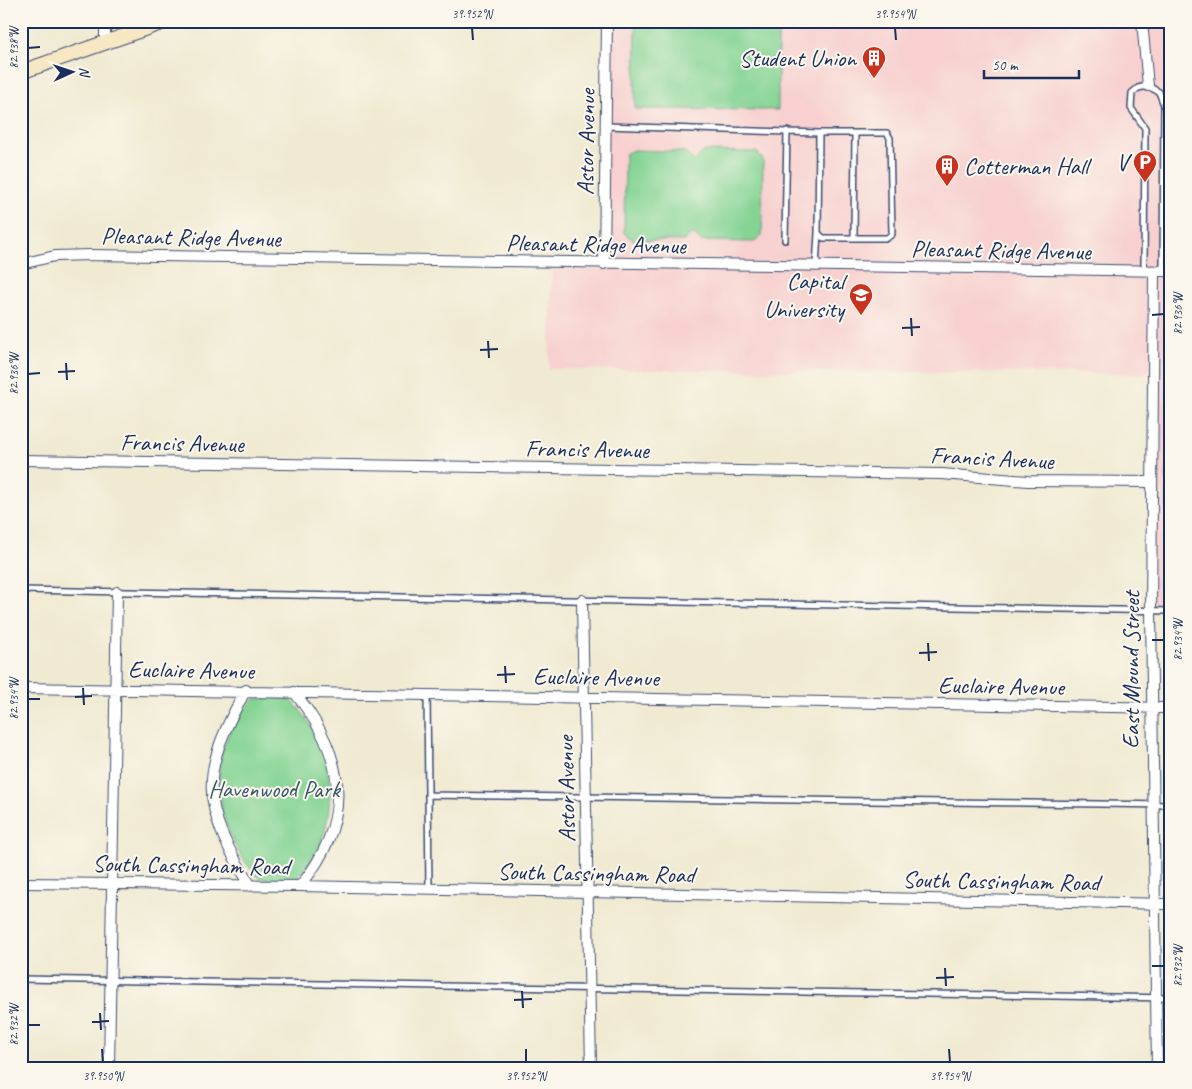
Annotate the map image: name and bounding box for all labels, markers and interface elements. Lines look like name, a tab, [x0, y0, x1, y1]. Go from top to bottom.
text: 39.952°N	[452, 6, 494, 22]
text: 39.954°N	[875, 6, 917, 22]
text: 82.938°W	[6, 25, 22, 69]
place label: Student Union	[739, 43, 857, 73]
building icon: Student Union	[861, 45, 887, 79]
north arrow	[48, 48, 98, 98]
scale bar	[984, 48, 1080, 80]
text: 50 m	[992, 56, 1019, 75]
text: N	[76, 67, 93, 78]
street label: Astor Avenue	[570, 86, 602, 195]
place label: V	[1116, 147, 1132, 177]
parking icon: V	[1132, 149, 1158, 183]
place label: Cotterman Hall	[964, 151, 1092, 181]
building icon: Cotterman Hall	[934, 153, 960, 187]
street label: Pleasant Ridge Avenue	[101, 220, 283, 254]
street label: Pleasant Ridge Avenue	[506, 227, 688, 261]
street label: Pleasant Ridge Avenue	[911, 233, 1093, 267]
place label: Capital University	[764, 266, 848, 324]
school or university icon: Capital University	[848, 282, 874, 316]
text: 82.936°W	[1170, 291, 1186, 335]
text: 82.936°W	[6, 351, 22, 395]
street label: Francis Avenue	[120, 427, 246, 459]
street label: Francis Avenue	[525, 433, 651, 465]
street label: Francis Avenue	[930, 440, 1056, 476]
street label: East Mound Street	[1116, 589, 1146, 749]
text: 82.934°W	[1170, 617, 1186, 661]
street label: Euclaire Avenue	[128, 654, 256, 686]
street label: Euclaire Avenue	[533, 661, 661, 693]
street label: Euclaire Avenue	[938, 670, 1066, 702]
text: 82.934°W	[6, 676, 22, 720]
street label: Astor Avenue	[550, 733, 582, 842]
park label: Havenwood Park	[208, 774, 342, 804]
street label: South Cassingham Road	[92, 848, 293, 882]
street label: South Cassingham Road	[497, 856, 698, 890]
street label: South Cassingham Road	[902, 864, 1103, 898]
text: 82.932°W	[1170, 943, 1186, 987]
text: 82.932°W	[6, 1002, 22, 1046]
text: 39.950°N	[83, 1068, 125, 1084]
text: 39.952°N	[506, 1068, 548, 1084]
text: 39.954°N	[930, 1068, 972, 1084]

